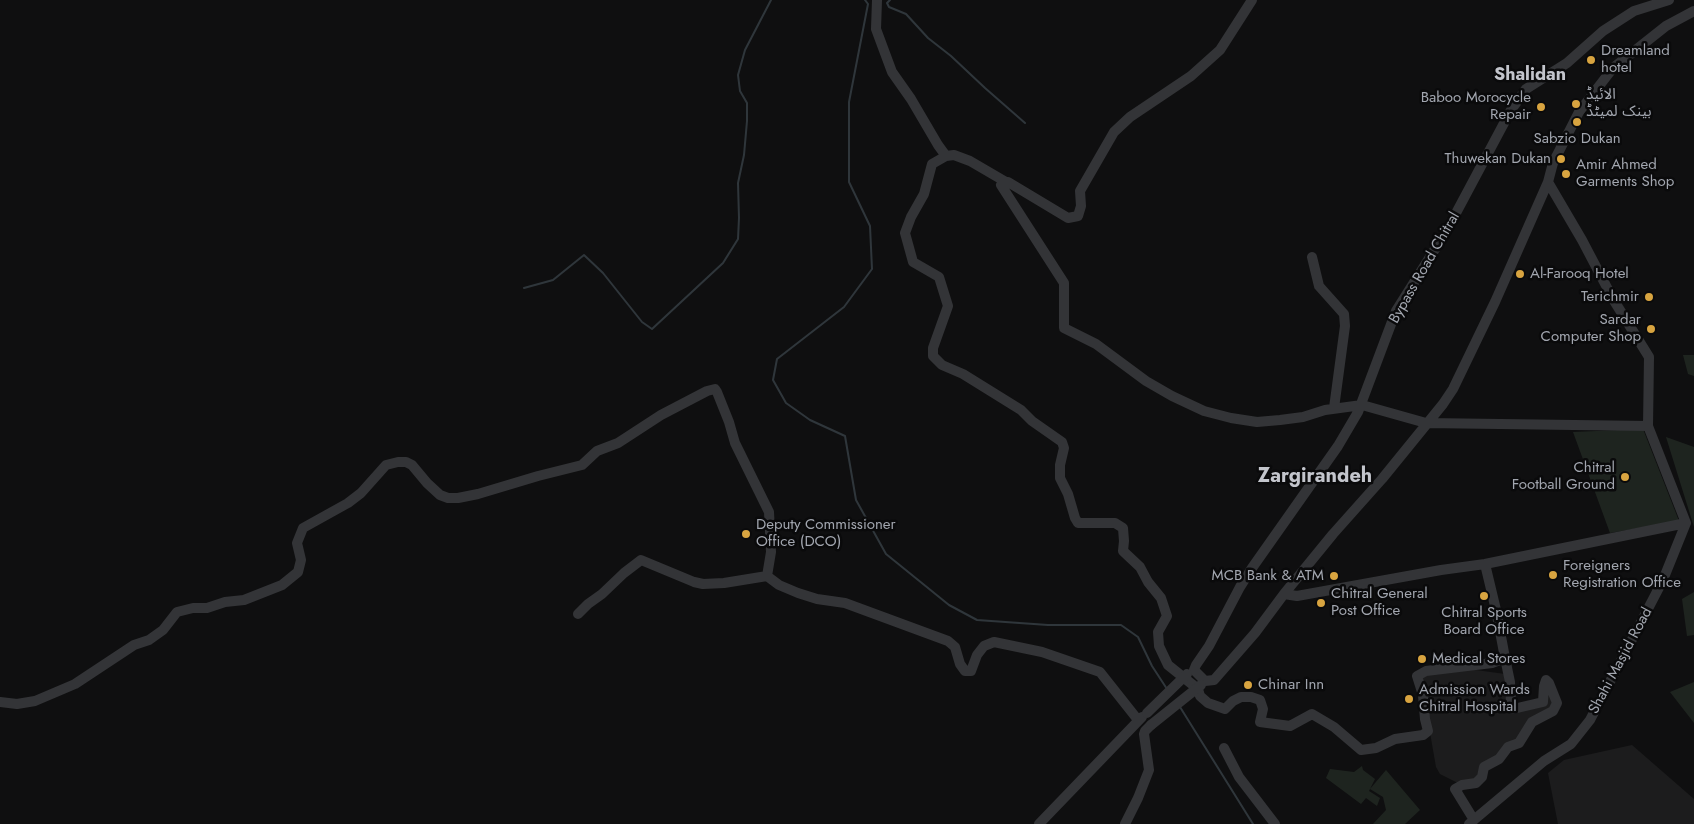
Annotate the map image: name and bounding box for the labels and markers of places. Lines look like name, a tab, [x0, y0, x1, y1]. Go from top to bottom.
place label: Dreamland hotel	[1601, 42, 1670, 77]
marker: Dreamland hotel	[1585, 54, 1597, 66]
place label: الائیڈ بینک لمیٹڈ	[1586, 86, 1652, 121]
place label: Baboo Morocycle Repair	[1421, 89, 1531, 124]
marker: الائیڈ بینک لمیٹڈ	[1570, 98, 1582, 110]
marker: Baboo Morocycle Repair	[1535, 101, 1547, 113]
marker: Sabzio Dukan	[1571, 116, 1583, 128]
place label: Sabzio Dukan	[1533, 130, 1621, 148]
place label: Thuwekan Dukan	[1445, 150, 1551, 168]
marker: Thuwekan Dukan	[1555, 153, 1567, 165]
place label: Amir Ahmed Garments Shop	[1576, 156, 1674, 191]
marker: Amir Ahmed Garments Shop	[1560, 168, 1572, 180]
place label: Al-Farooq Hotel	[1530, 265, 1629, 283]
marker: Al-Farooq Hotel	[1514, 268, 1526, 280]
place label: Terichmir	[1581, 288, 1639, 306]
marker: Terichmir	[1643, 291, 1655, 303]
place label: Sardar Computer Shop	[1541, 311, 1641, 346]
marker: Sardar Computer Shop	[1645, 323, 1657, 335]
place label: Chitral Football Ground	[1512, 459, 1615, 494]
marker: Chitral Football Ground	[1619, 471, 1631, 483]
place label: Deputy Commissioner Office (DCO)	[756, 516, 896, 551]
marker: Deputy Commissioner Office (DCO)	[740, 528, 752, 540]
place label: Foreigners Registration Office	[1563, 557, 1681, 592]
place label: MCB Bank & ATM	[1212, 567, 1324, 585]
marker: Foreigners Registration Office	[1547, 569, 1559, 581]
marker: MCB Bank & ATM	[1328, 570, 1340, 582]
place label: Chitral General Post Office	[1331, 585, 1428, 620]
marker: Chitral Sports Board Office	[1478, 590, 1490, 602]
marker: Chitral General Post Office	[1315, 597, 1327, 609]
place label: Chitral Sports Board Office	[1441, 604, 1527, 639]
place label: Medical Stores	[1432, 650, 1525, 668]
marker: Medical Stores	[1416, 653, 1428, 665]
place label: Chinar Inn	[1258, 676, 1324, 694]
marker: Chinar Inn	[1242, 679, 1254, 691]
place label: Admission Wards Chitral Hospital	[1419, 681, 1530, 716]
marker: Admission Wards Chitral Hospital	[1403, 693, 1415, 705]

